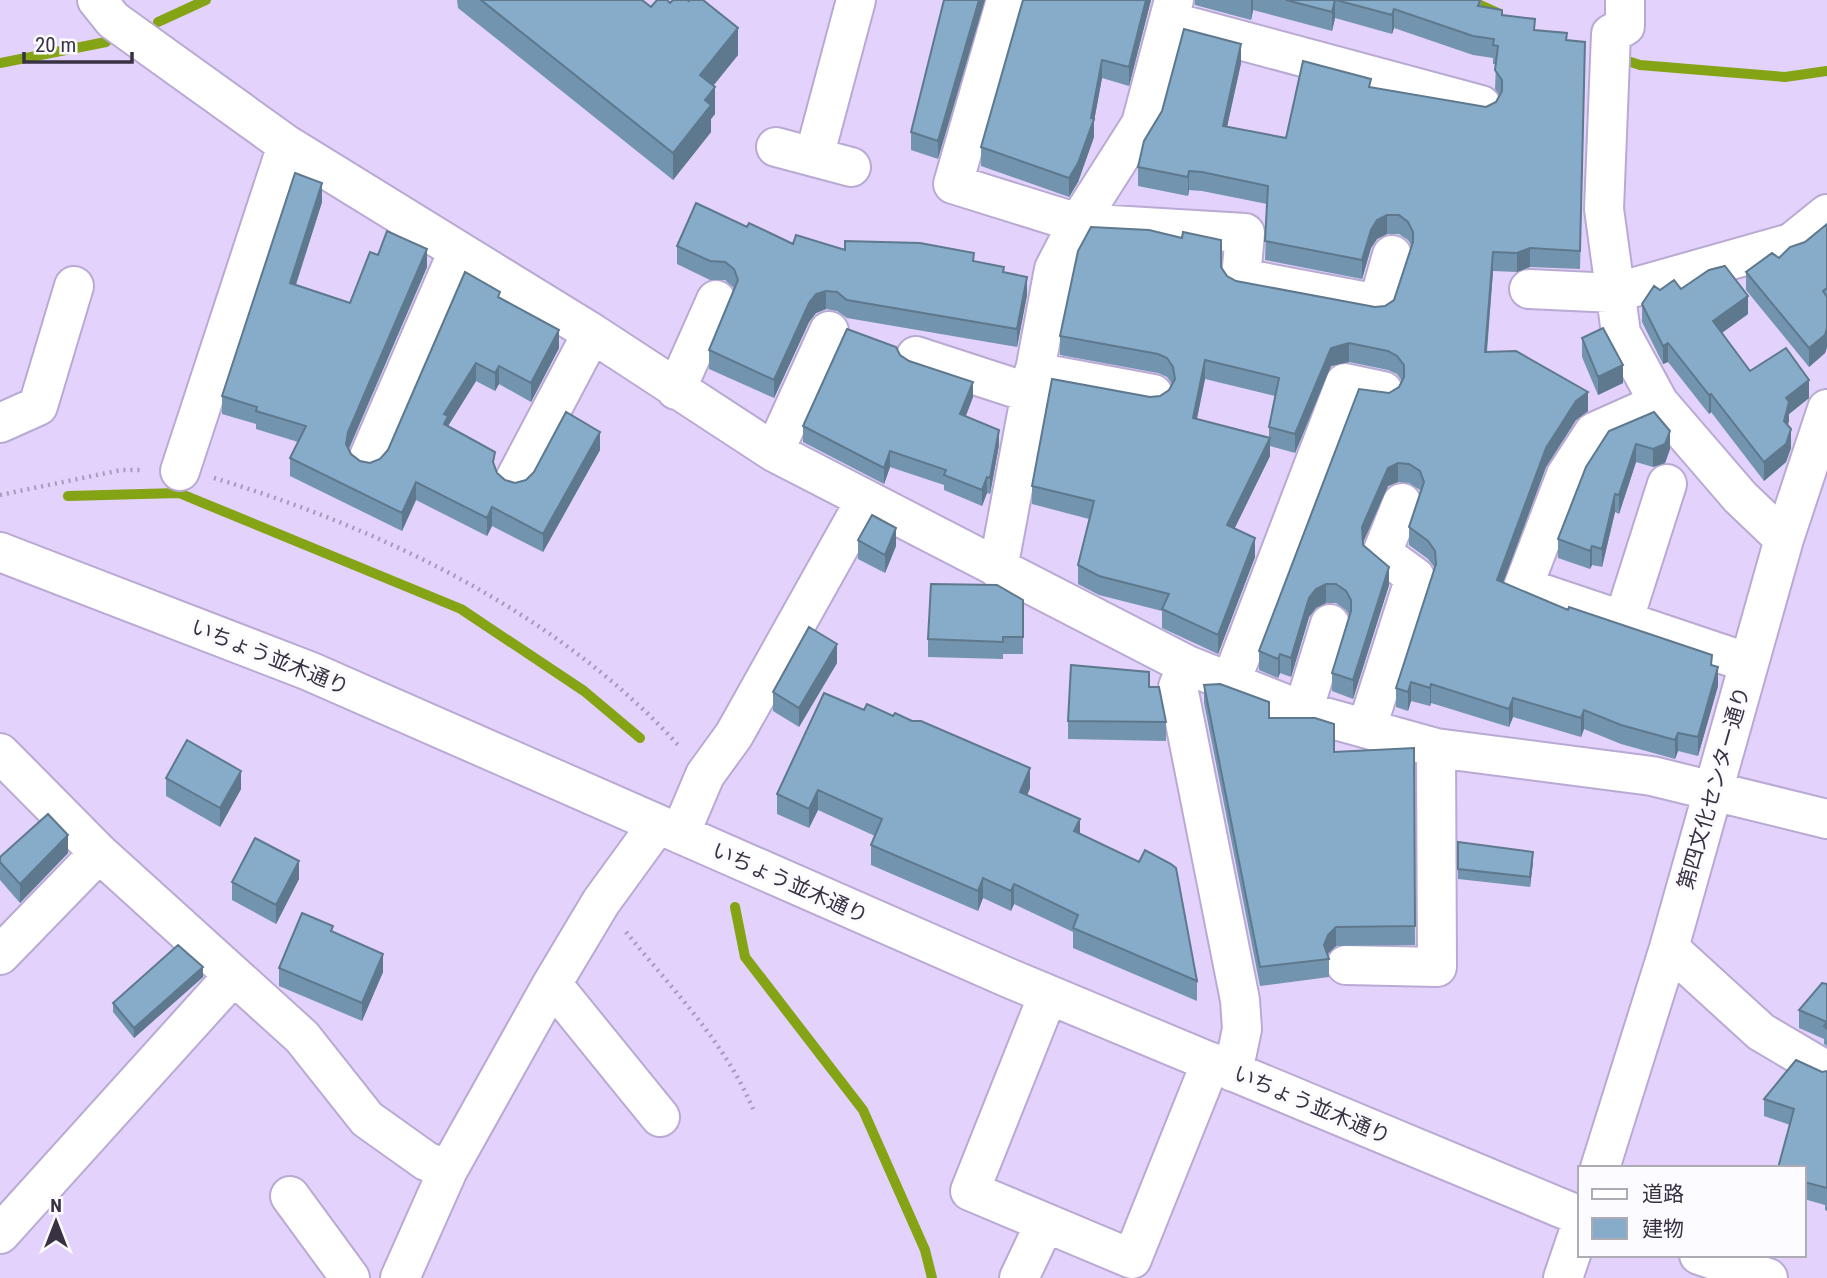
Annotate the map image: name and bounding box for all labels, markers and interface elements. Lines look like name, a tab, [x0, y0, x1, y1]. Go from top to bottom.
scale bar	[24, 21, 133, 65]
text: 20 m	[35, 33, 76, 57]
street label: いちょう並木通り	[188, 614, 352, 700]
street label: 第四文化センター通り	[1674, 684, 1754, 892]
street label: いちょう並木通り	[708, 838, 872, 928]
street label: いちょう並木通り	[1230, 1061, 1394, 1149]
legend	[1578, 1166, 1806, 1257]
text: 道路	[1642, 1182, 1684, 1206]
north arrow	[21, 1187, 91, 1257]
text: N	[50, 1194, 62, 1217]
text: 建物	[1642, 1217, 1684, 1241]

